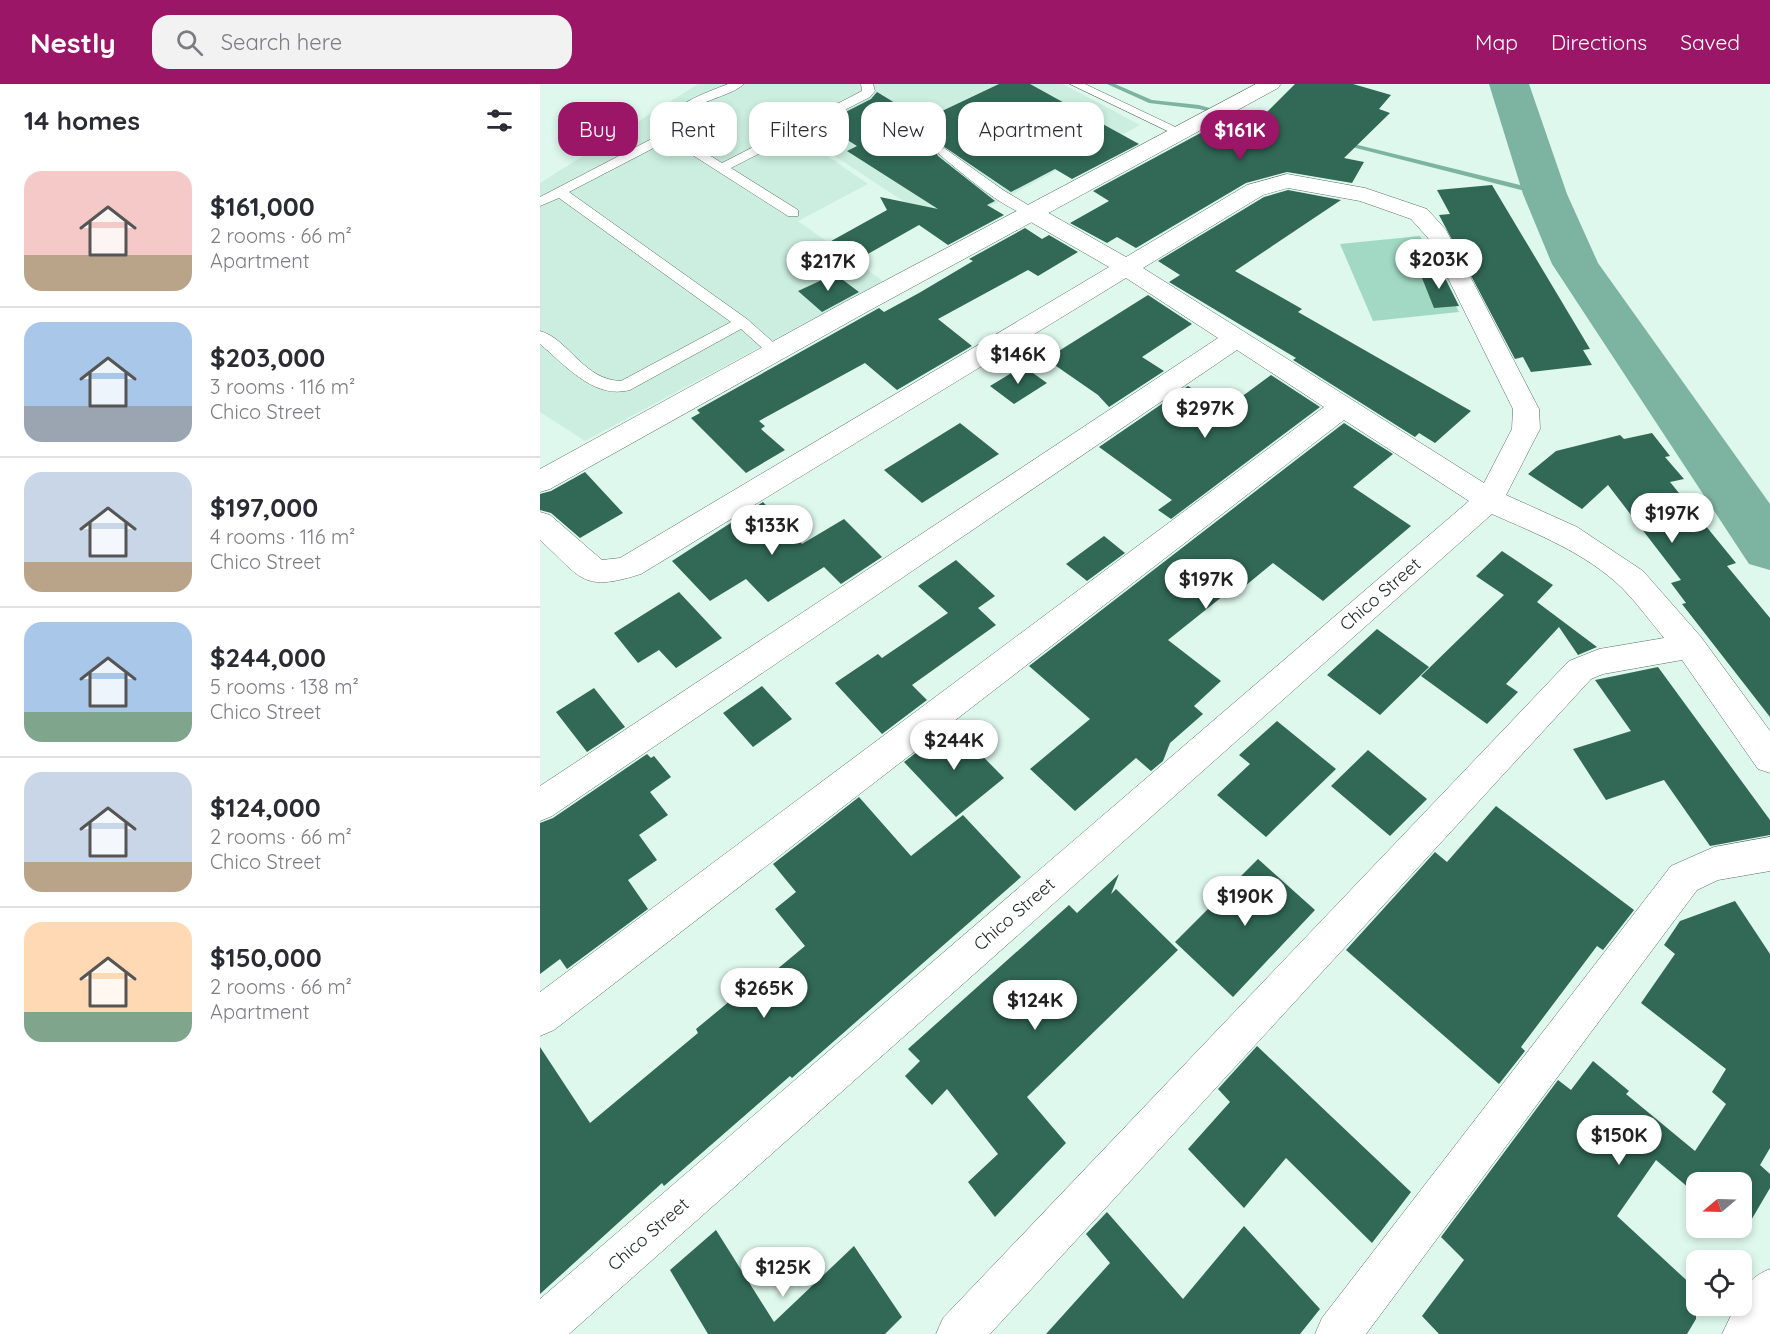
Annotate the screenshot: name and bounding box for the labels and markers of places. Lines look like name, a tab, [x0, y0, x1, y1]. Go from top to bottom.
pin: $161K	[1198, 110, 1282, 161]
pin: $203K	[1397, 239, 1481, 290]
pin: $217K	[786, 241, 870, 292]
pin: $146K	[976, 334, 1060, 385]
pin: $297K	[1163, 388, 1247, 439]
pin: $197K	[1630, 493, 1714, 544]
pin: $133K	[730, 505, 814, 556]
pin: $197K	[1164, 559, 1248, 610]
pin: $244K	[912, 720, 996, 771]
pin: $190K	[1203, 876, 1287, 927]
pin: $265K	[722, 968, 806, 1019]
pin: $124K	[993, 980, 1077, 1031]
pin: $150K	[1577, 1115, 1661, 1166]
pin: $125K	[741, 1247, 825, 1298]

